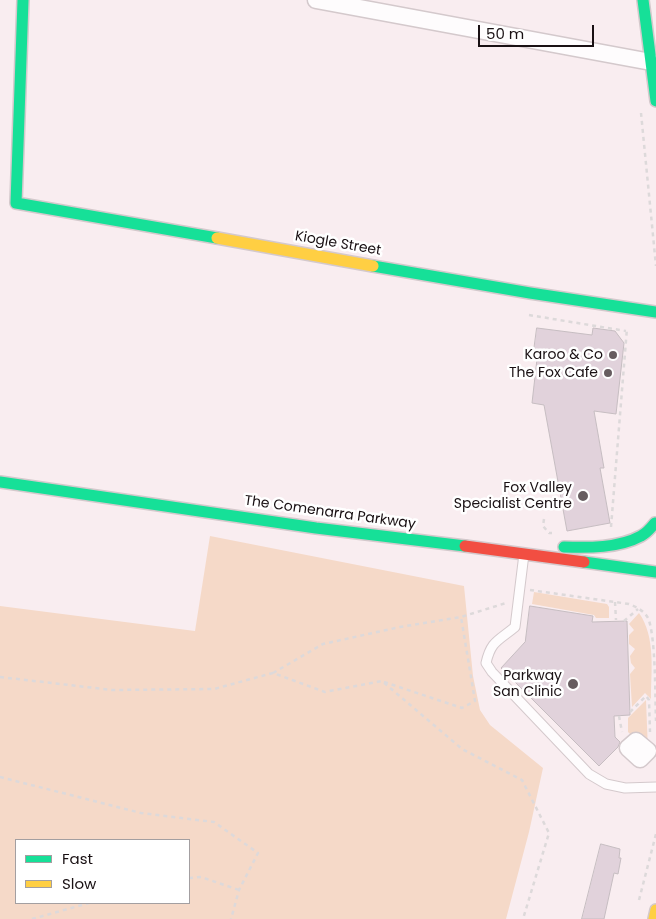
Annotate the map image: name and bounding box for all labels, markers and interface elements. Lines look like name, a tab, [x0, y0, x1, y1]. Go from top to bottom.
scale bar	[481, 15, 597, 47]
text: 50 m	[486, 23, 524, 44]
street label: Kiogle Street	[294, 228, 382, 260]
place label: Karoo & Co	[524, 347, 603, 363]
marker: Karoo & Co	[607, 349, 619, 361]
place label: The Fox Cafe	[509, 365, 598, 381]
marker: The Fox Cafe	[602, 367, 614, 379]
place label: Fox Valley Specialist Centre	[454, 480, 572, 512]
marker: Fox Valley Specialist Centre	[576, 489, 590, 503]
street label: The Comenarra Parkway	[243, 493, 417, 533]
place label: Parkway San Clinic	[493, 668, 562, 700]
marker: Parkway San Clinic	[566, 677, 580, 691]
legend	[15, 839, 190, 904]
text: Fast	[62, 848, 93, 869]
text: Slow	[62, 873, 96, 894]

